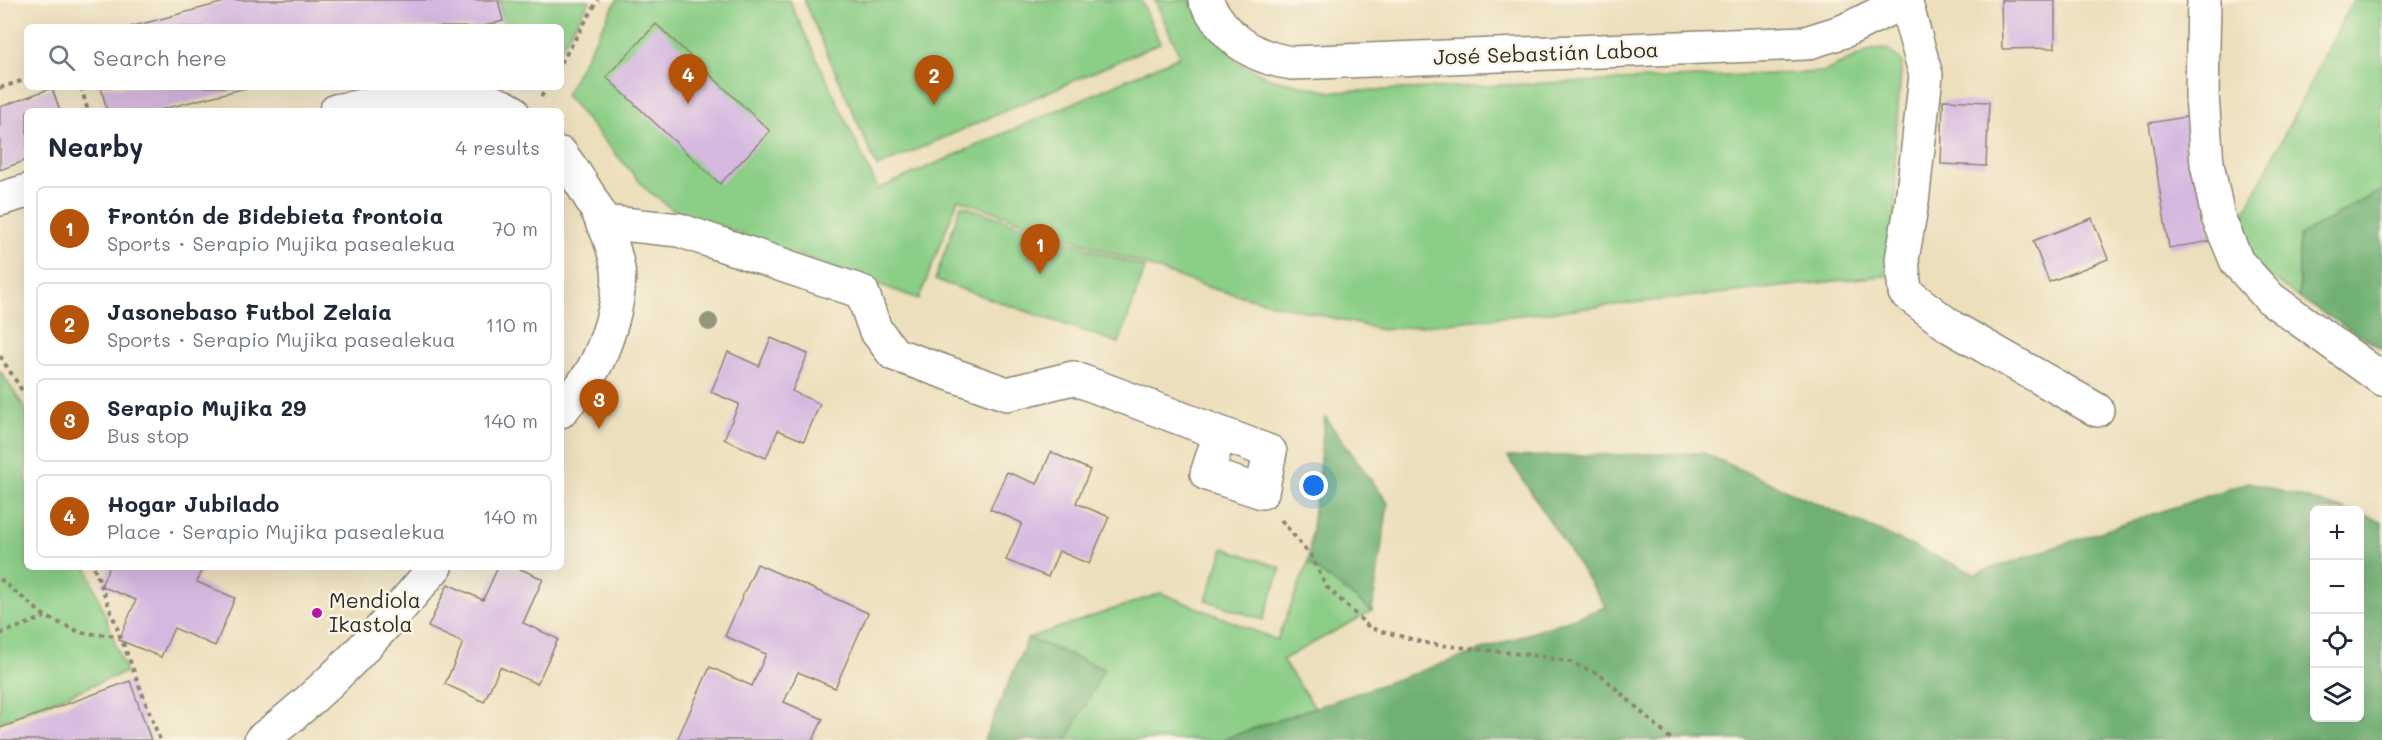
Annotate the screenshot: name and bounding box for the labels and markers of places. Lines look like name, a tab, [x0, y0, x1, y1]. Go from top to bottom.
pin: 4	[668, 54, 708, 104]
pin: 2	[914, 56, 954, 105]
pin: 1	[1020, 224, 1060, 274]
pin: 3	[580, 380, 618, 429]
place label: Mendiola Ikastola	[329, 586, 421, 637]
marker: Mendiola Ikastola	[310, 606, 324, 620]

